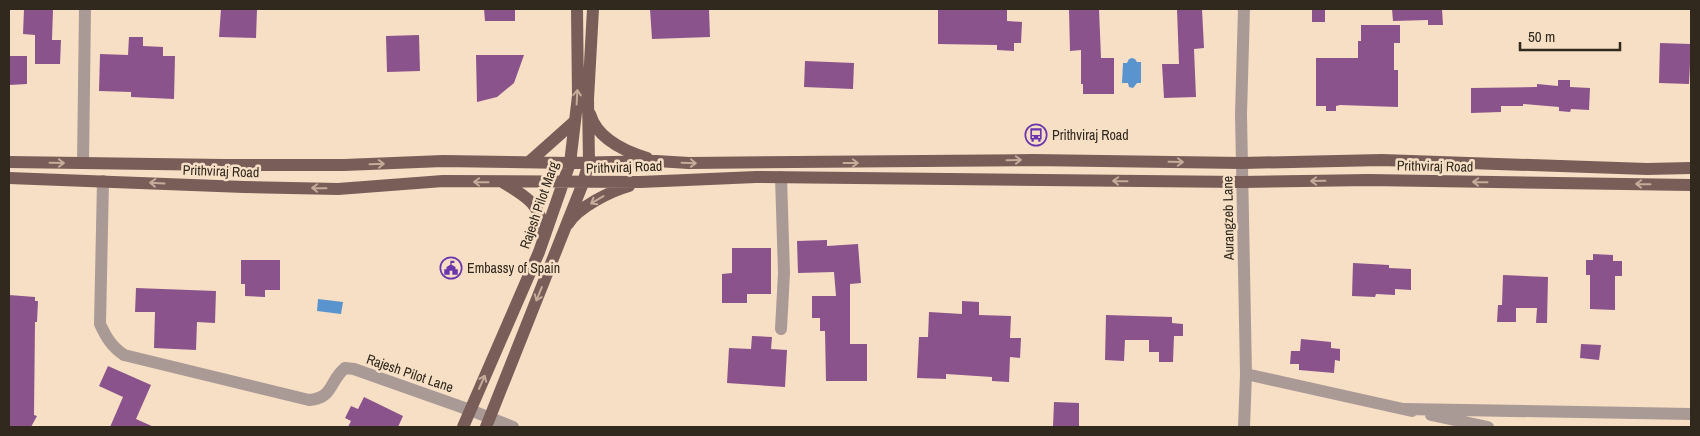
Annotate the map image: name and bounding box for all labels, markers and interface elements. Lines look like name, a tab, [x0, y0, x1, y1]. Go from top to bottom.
scale bar	[1520, 20, 1620, 52]
text: 50 m	[1528, 26, 1555, 47]
one-way arrow	[573, 89, 582, 105]
bus stop icon: Prithviraj Road	[1024, 123, 1048, 147]
place label: Prithviraj Road	[1052, 126, 1129, 144]
one-way arrow	[1005, 156, 1021, 165]
street label: Prithviraj Road	[1397, 156, 1473, 176]
street label: Prithviraj Road	[585, 157, 663, 177]
one-way arrow	[1168, 157, 1184, 167]
one-way arrow	[49, 158, 65, 168]
street label: Rajesh Pilot Marg	[516, 158, 563, 251]
one-way arrow	[680, 158, 696, 168]
one-way arrow	[842, 158, 859, 168]
one-way arrow	[369, 159, 385, 168]
street label: Prithviraj Road	[182, 161, 260, 181]
one-way arrow	[1112, 176, 1128, 186]
street label: Aurangzeb Lane	[1218, 176, 1238, 261]
one-way arrow	[1310, 176, 1326, 185]
one-way arrow	[474, 177, 490, 187]
one-way arrow	[1472, 177, 1488, 186]
one-way arrow	[149, 179, 165, 188]
one-way arrow	[1635, 180, 1651, 189]
one-way arrow	[311, 184, 327, 193]
one-way arrow	[590, 196, 604, 206]
public building icon: Embassy of Spain	[439, 256, 463, 280]
place label: Embassy of Spain	[467, 259, 560, 277]
one-way arrow	[533, 286, 543, 301]
street label: Rajesh Pilot Lane	[364, 350, 456, 396]
one-way arrow	[478, 375, 488, 390]

